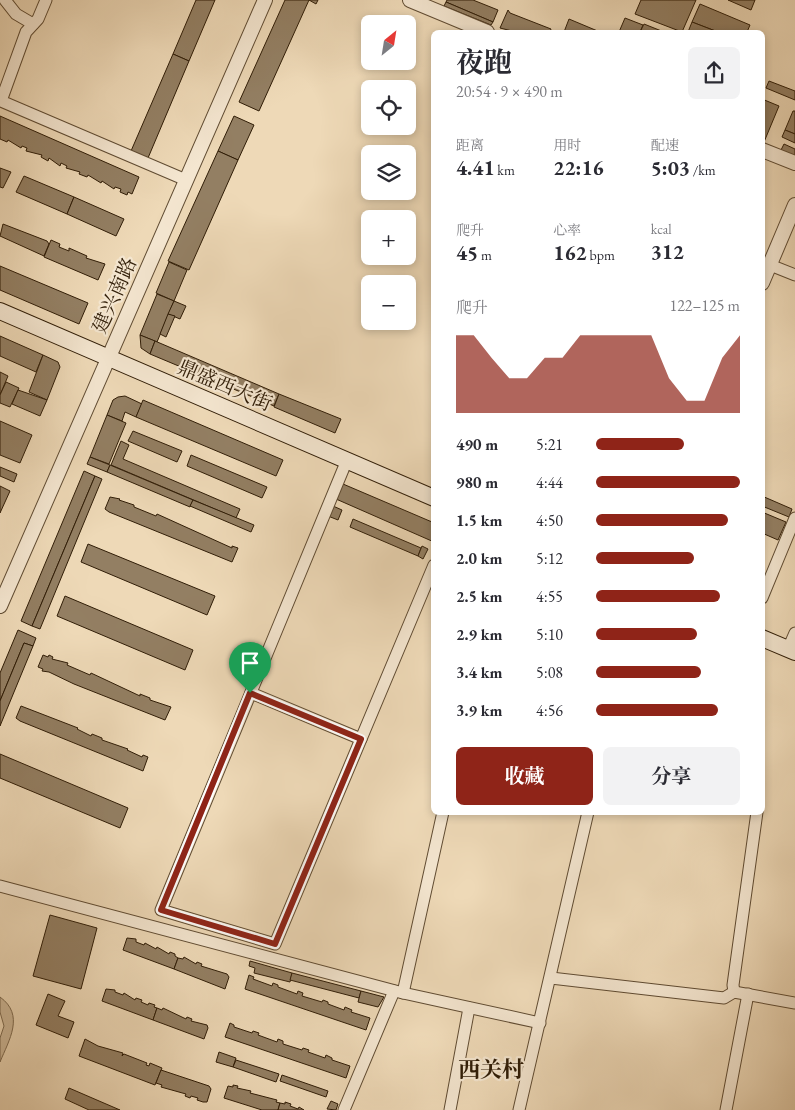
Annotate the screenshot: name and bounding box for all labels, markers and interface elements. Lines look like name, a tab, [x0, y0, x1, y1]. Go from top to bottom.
north arrow	[361, 15, 416, 70]
map controls	[361, 15, 416, 330]
text: 夜跑	[456, 44, 512, 80]
button: share	[688, 47, 740, 99]
button: locate	[361, 80, 416, 135]
text: 20:54 · 9 × 490 m	[456, 81, 563, 102]
text: 距离	[456, 136, 484, 154]
text: 用时	[553, 136, 581, 154]
text: 配速	[651, 136, 679, 154]
button: layers	[361, 145, 416, 200]
text: 4.41	[456, 154, 495, 181]
text: 22:16	[553, 154, 604, 181]
text: 5:03	[651, 154, 690, 181]
text: km	[495, 161, 515, 179]
text: /km	[690, 161, 716, 179]
button: +	[361, 210, 416, 265]
text: kcal	[651, 220, 672, 238]
text: 爬升	[456, 221, 484, 239]
text: 心率	[553, 221, 581, 239]
text: 312	[651, 238, 684, 265]
text: 45	[456, 239, 478, 266]
text: 162	[553, 239, 587, 266]
text: m	[478, 246, 492, 264]
text: bpm	[587, 246, 615, 264]
street label: 建兴南路	[86, 253, 142, 337]
button: −	[361, 275, 416, 330]
text: 122–125 m	[669, 295, 740, 316]
text: 爬升	[456, 297, 488, 318]
street label: 鼎盛西大街	[174, 353, 276, 417]
text: 490 m	[456, 434, 498, 455]
text: 5:21	[536, 434, 563, 455]
text: 980 m	[456, 472, 498, 493]
text: 4:44	[536, 472, 563, 493]
text: 1.5 km	[456, 510, 502, 531]
text: 4:50	[536, 510, 563, 531]
text: 2.0 km	[456, 548, 502, 569]
text: 5:12	[536, 548, 563, 569]
text: 2.5 km	[456, 586, 502, 607]
text: 4:55	[536, 586, 563, 607]
text: 2.9 km	[456, 624, 502, 645]
text: 5:10	[536, 624, 563, 645]
pin	[229, 642, 271, 693]
icon: arrive	[236, 649, 264, 677]
text: 3.4 km	[456, 662, 502, 683]
text: 5:08	[536, 662, 563, 683]
text: 3.9 km	[456, 700, 502, 721]
text: 4:56	[536, 700, 563, 721]
button: 收藏	[456, 747, 593, 805]
button: 分享	[603, 747, 740, 805]
district label: 西关村	[458, 1055, 524, 1084]

